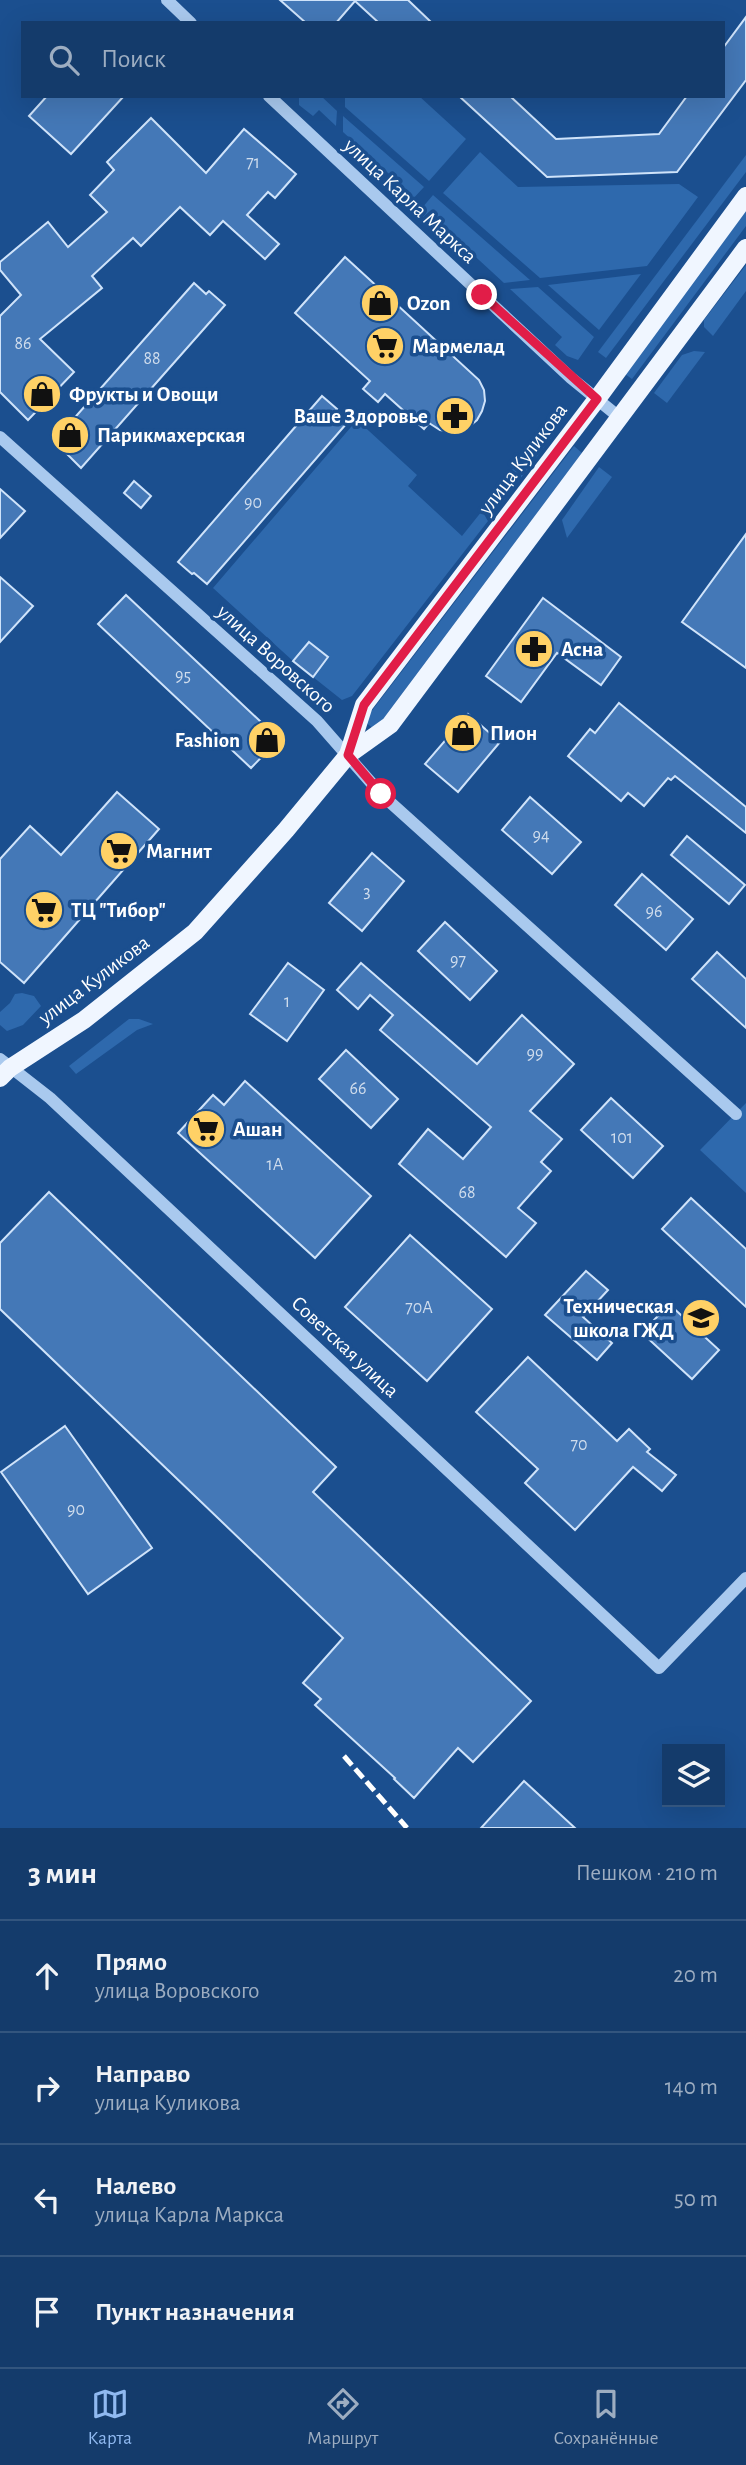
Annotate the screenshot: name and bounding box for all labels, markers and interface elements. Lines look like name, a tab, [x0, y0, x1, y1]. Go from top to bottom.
search box	[21, 21, 725, 98]
icon: search	[45, 41, 83, 79]
text: Поиск	[101, 46, 166, 72]
street label: улица Карла Маркса	[339, 134, 481, 268]
house number: 71	[246, 154, 260, 172]
route end	[466, 279, 497, 310]
shop icon: Ozon	[359, 282, 401, 324]
place label: Ozon	[407, 293, 451, 314]
supermarket icon: Мармелад	[364, 325, 406, 367]
house number: 86	[15, 335, 32, 353]
place label: Мармелад	[412, 336, 505, 357]
house number: 88	[143, 350, 161, 368]
shop icon: Фрукты и Овощи	[21, 373, 63, 415]
place label: Фрукты и Овощи	[69, 384, 219, 405]
pharmacy icon: Ваше Здоровье	[434, 395, 476, 437]
street label: улица Куликова	[474, 399, 572, 519]
place label: Ваше Здоровье	[294, 406, 428, 427]
shop icon: Парикмахерская	[49, 414, 91, 456]
place label: Парикмахерская	[97, 425, 245, 446]
house number: 90	[244, 494, 262, 512]
street label: улица Воровского	[212, 600, 339, 717]
pharmacy icon: Асна	[513, 628, 555, 670]
place label: Асна	[561, 639, 603, 660]
house number: 95	[175, 667, 191, 685]
shop icon: Пион	[442, 712, 484, 754]
shop icon: Fashion	[246, 719, 288, 761]
place label: Пион	[490, 723, 537, 744]
place label: Fashion	[175, 730, 240, 751]
route start	[365, 778, 396, 809]
house number: 94	[532, 827, 550, 845]
supermarket icon: Магнит	[98, 830, 140, 872]
place label: Магнит	[146, 841, 212, 862]
house number: 3	[363, 883, 371, 901]
supermarket icon: ТЦ "Тибор"	[23, 889, 65, 931]
place label: ТЦ "Тибор"	[71, 900, 166, 921]
house number: 96	[646, 903, 662, 921]
street label: улица Куликова	[34, 931, 154, 1029]
house number: 97	[450, 952, 466, 970]
house number: 1	[284, 993, 290, 1011]
house number: 99	[527, 1045, 543, 1063]
house number: 66	[350, 1080, 366, 1098]
supermarket icon: Ашан	[185, 1108, 227, 1150]
place label: Ашан	[233, 1119, 283, 1140]
house number: 101	[611, 1129, 633, 1147]
house number: 1А	[267, 1156, 284, 1174]
house number: 68	[459, 1184, 476, 1202]
street label: Советская улица	[287, 1292, 403, 1402]
place label: Техническая школа ГЖД	[563, 1296, 674, 1341]
school or university icon: Техническая школа ГЖД	[680, 1297, 722, 1339]
house number: 70А	[405, 1299, 433, 1317]
house number: 70	[570, 1436, 588, 1454]
house number: 90	[67, 1501, 85, 1519]
map controls	[662, 1744, 725, 1807]
button: layers	[662, 1744, 725, 1807]
text: 3 мин	[28, 1859, 97, 1889]
text: Пешком · 210 m	[576, 1862, 718, 1885]
text: Прямо	[95, 1949, 167, 1975]
icon: ahead	[28, 1957, 66, 1995]
text: 20 m	[673, 1964, 718, 1987]
text: улица Воровского	[95, 1980, 260, 2003]
text: Направо	[95, 2061, 190, 2087]
icon: right	[28, 2069, 66, 2107]
text: 140 m	[665, 2076, 718, 2099]
text: улица Куликова	[95, 2092, 240, 2115]
text: Налево	[95, 2173, 176, 2199]
icon: left	[28, 2181, 66, 2219]
text: 50 m	[674, 2188, 718, 2211]
text: улица Карла Маркса	[95, 2204, 284, 2227]
icon: arrive	[28, 2293, 66, 2331]
text: Пункт назначения	[95, 2299, 295, 2325]
tab: Карта	[88, 2385, 132, 2450]
tab: Маршрут	[307, 2385, 378, 2450]
tab: Сохранённые	[553, 2385, 658, 2450]

